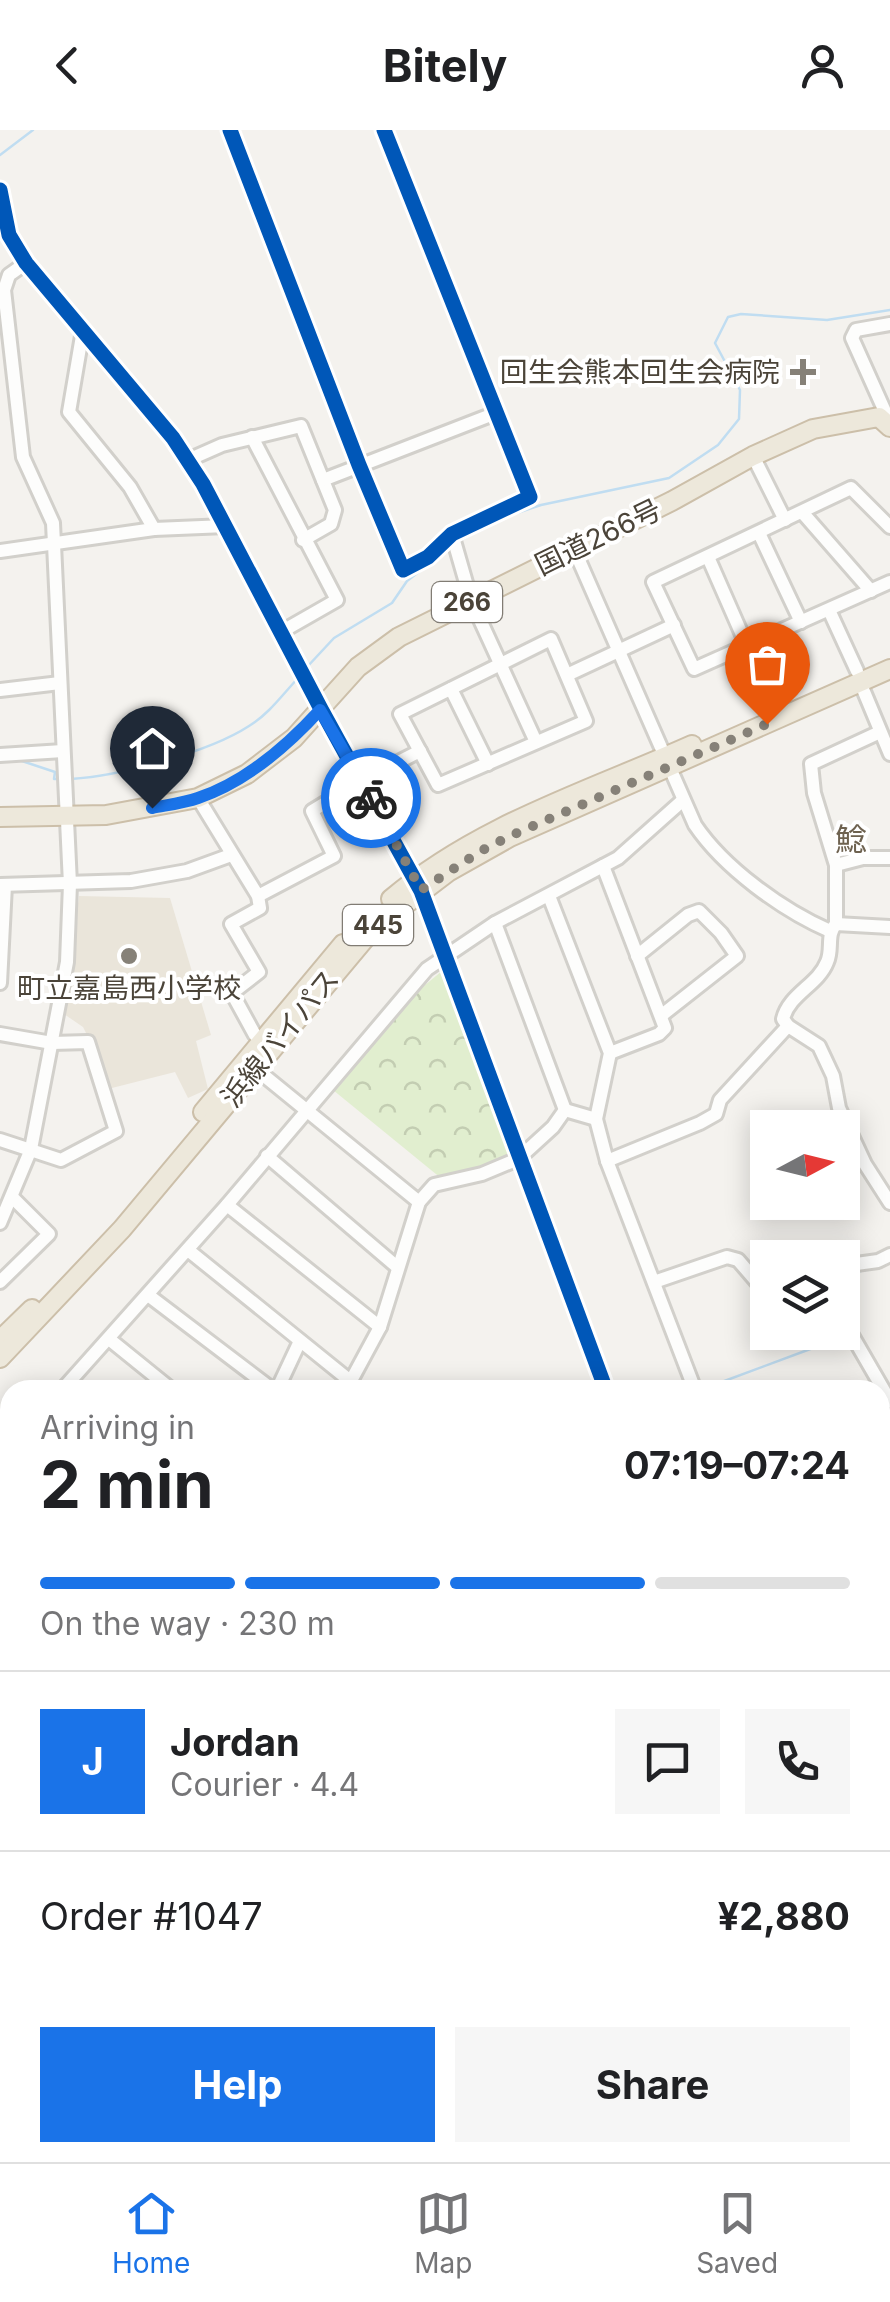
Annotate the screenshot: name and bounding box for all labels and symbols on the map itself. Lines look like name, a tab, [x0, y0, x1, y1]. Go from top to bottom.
place label: 回生会熊本回生会病院	[500, 355, 780, 389]
marker: 回生会熊本回生会病院	[790, 359, 816, 385]
street label: 国道266号	[530, 492, 666, 582]
road number: 266	[432, 582, 502, 622]
pin	[725, 622, 810, 725]
pin	[110, 706, 195, 809]
courier	[321, 748, 421, 848]
district label: 鯰	[835, 820, 867, 859]
road number: 445	[343, 905, 413, 945]
marker: 町立嘉島西小学校	[118, 945, 140, 967]
street label: 浜線バイパス	[214, 962, 346, 1114]
place label: 町立嘉島西小学校	[17, 971, 241, 1005]
north arrow	[750, 1110, 860, 1220]

